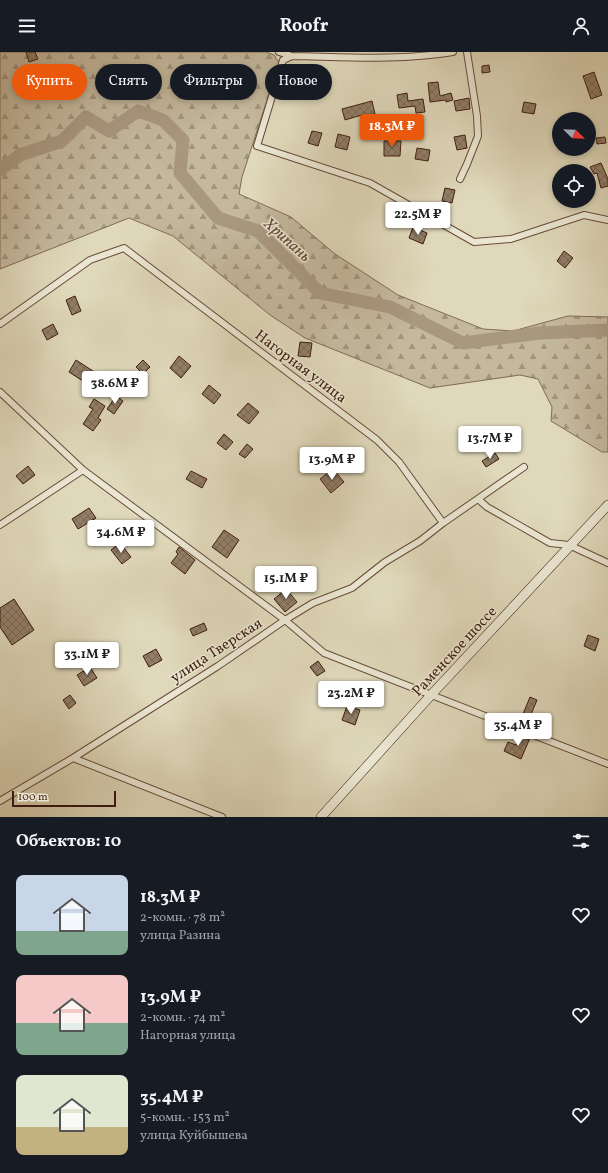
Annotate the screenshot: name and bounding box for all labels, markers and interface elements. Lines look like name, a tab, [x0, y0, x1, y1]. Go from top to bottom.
text: Roofr	[280, 14, 328, 39]
icon: menu	[16, 15, 38, 37]
icon: person	[570, 15, 592, 37]
chip: Купить	[12, 64, 87, 100]
chip: Снять	[95, 64, 162, 100]
chip: Фильтры	[170, 64, 257, 100]
chip: Новое	[265, 64, 332, 100]
north arrow	[552, 112, 596, 156]
map controls	[552, 112, 596, 208]
pin: 18.3M ₽	[355, 114, 429, 148]
text: 18.3M ₽	[369, 118, 415, 136]
button: locate	[552, 164, 596, 208]
pin: 22.5M ₽	[381, 202, 455, 236]
text: 22.5M ₽	[394, 206, 442, 224]
water label: Хрипань	[258, 213, 315, 268]
street label: Нагорная улица	[250, 326, 351, 409]
pin: 38.6M ₽	[78, 371, 152, 405]
text: 38.6M ₽	[91, 375, 139, 393]
pin: 13.7M ₽	[453, 426, 527, 460]
text: 13.7M ₽	[467, 430, 513, 448]
pin: 13.9M ₽	[295, 447, 369, 481]
text: 13.9M ₽	[309, 451, 355, 469]
pin: 34.6M ₽	[84, 520, 158, 554]
text: 34.6M ₽	[96, 524, 146, 542]
pin: 15.1M ₽	[249, 566, 323, 600]
text: 15.1M ₽	[264, 570, 308, 588]
street label: Раменское шоссе	[408, 602, 502, 702]
street label: улица Тверская	[167, 614, 267, 689]
pin: 33.1M ₽	[50, 642, 124, 676]
text: 33.1M ₽	[64, 646, 110, 664]
pin: 23.2M ₽	[314, 681, 388, 715]
text: 23.2M ₽	[327, 685, 375, 703]
pin: 35.4M ₽	[481, 713, 555, 747]
text: 35.4M ₽	[494, 717, 542, 735]
scale bar	[12, 789, 116, 808]
text: 100 m	[18, 790, 48, 805]
text: Объектов: 10	[16, 830, 121, 853]
icon: filters	[570, 830, 592, 852]
text: 18.3M ₽	[140, 886, 201, 909]
icon: home	[48, 891, 96, 939]
icon: heart	[570, 904, 592, 926]
text: 2-комн. · 78 m²	[140, 909, 225, 927]
text: улица Разина	[140, 927, 221, 945]
text: 13.9M ₽	[140, 986, 201, 1009]
icon: home	[48, 991, 96, 1039]
icon: heart	[570, 1004, 592, 1026]
text: 2-комн. · 74 m²	[140, 1009, 225, 1027]
text: Нагорная улица	[140, 1027, 236, 1045]
text: 35.4M ₽	[140, 1086, 203, 1109]
icon: home	[48, 1091, 96, 1139]
icon: heart	[570, 1104, 592, 1126]
text: 5-комн. · 153 m²	[140, 1109, 230, 1127]
text: улица Куйбышева	[140, 1127, 248, 1145]

